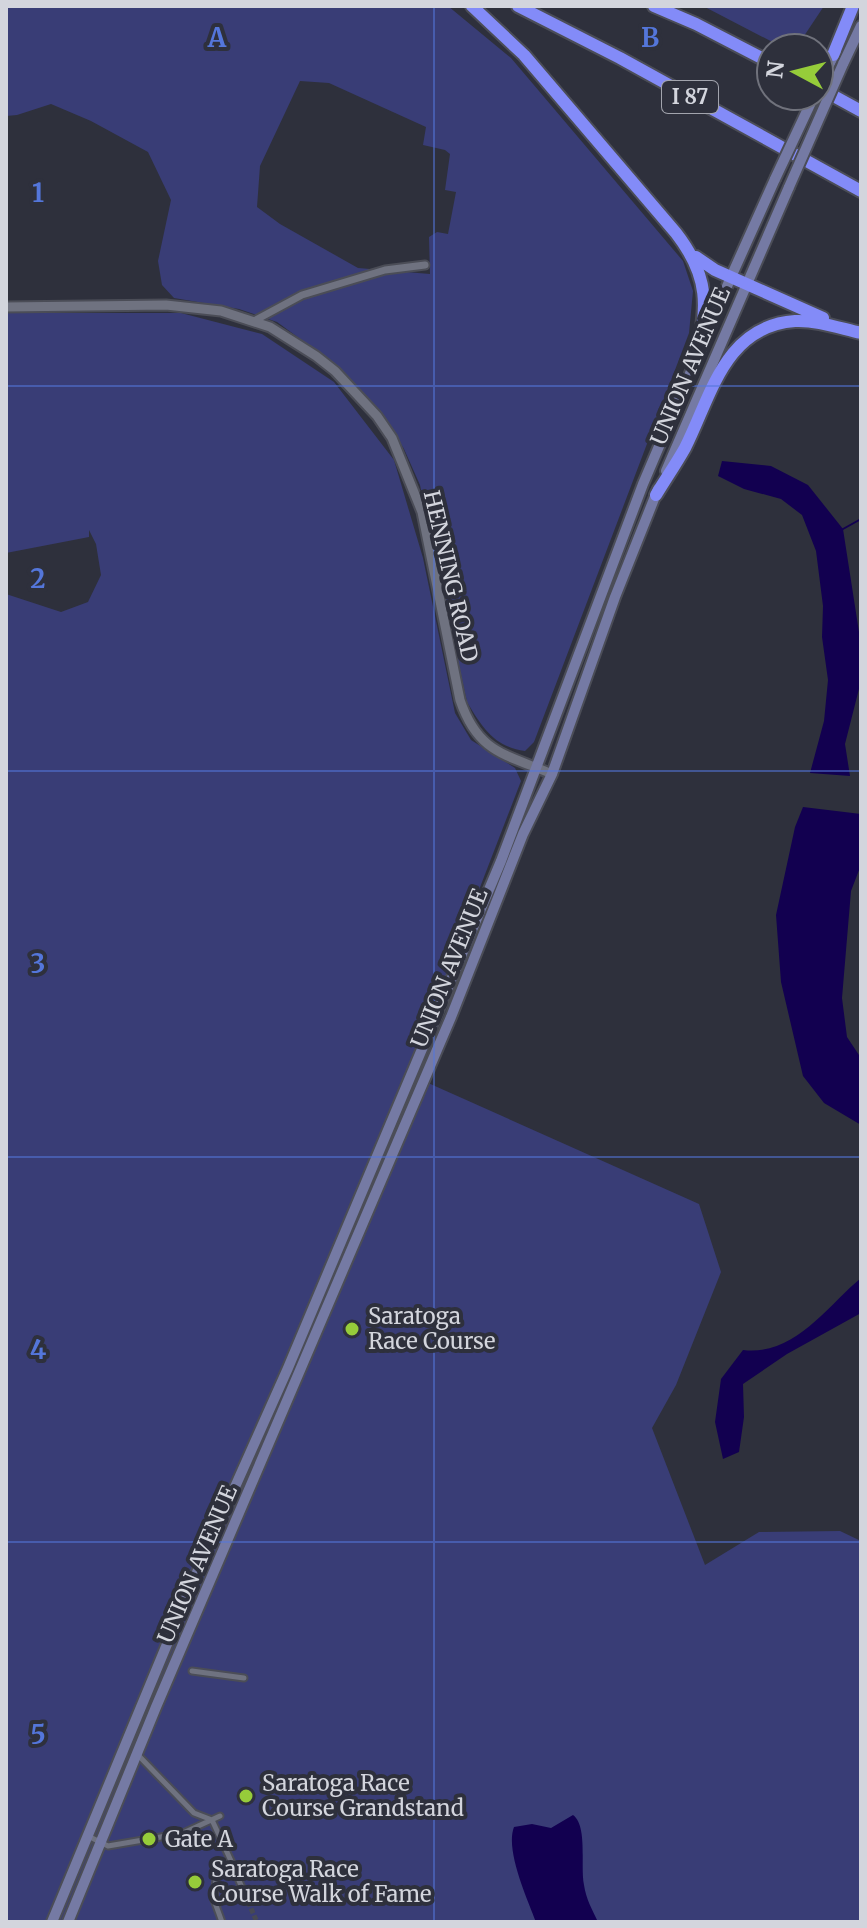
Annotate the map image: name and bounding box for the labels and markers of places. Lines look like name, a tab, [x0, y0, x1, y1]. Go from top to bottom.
place label: Saratoga Race Course	[368, 1302, 495, 1355]
marker: Saratoga Race Course	[343, 1320, 361, 1338]
place label: Saratoga Race Course Grandstand	[262, 1769, 464, 1822]
marker: Saratoga Race Course Grandstand	[237, 1787, 255, 1805]
place label: Gate A	[165, 1825, 233, 1853]
marker: Gate A	[140, 1830, 158, 1848]
place label: Saratoga Race Course Walk of Fame	[211, 1855, 432, 1908]
marker: Saratoga Race Course Walk of Fame	[186, 1873, 204, 1891]

